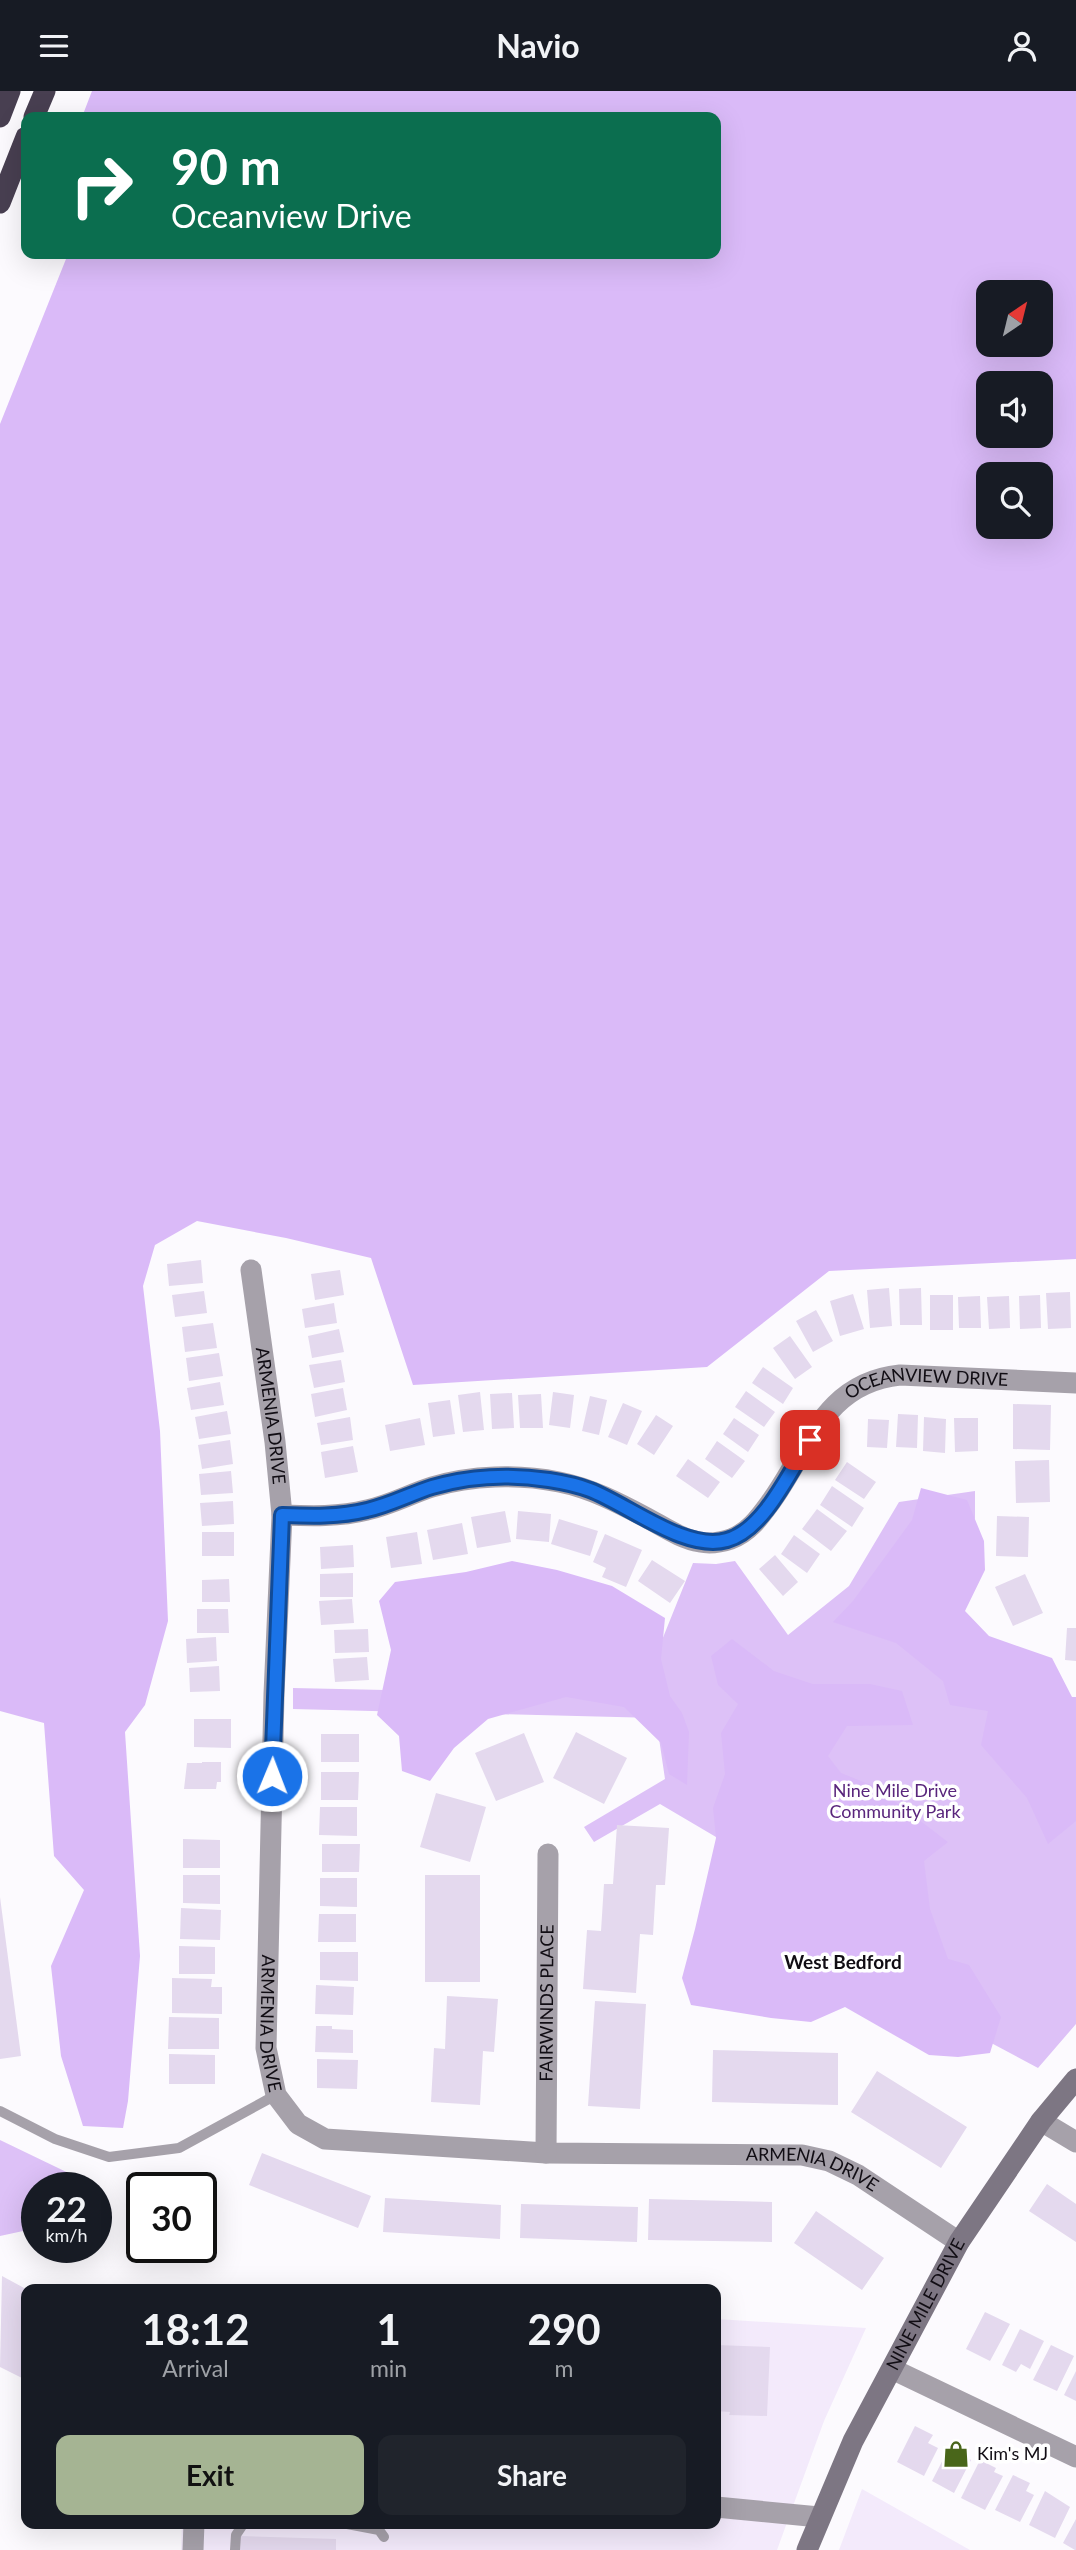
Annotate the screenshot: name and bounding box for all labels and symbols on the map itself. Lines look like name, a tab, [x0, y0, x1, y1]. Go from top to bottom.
north arrow	[976, 280, 1054, 357]
street label: ARMENIA DRIVE	[252, 1345, 291, 1485]
street label: OCEANVIEW DRIVE	[840, 1362, 1009, 1403]
pin	[780, 1410, 840, 1470]
position arrow	[235, 1739, 309, 1813]
park label: Nine Mile Drive Community Park	[829, 1779, 961, 1822]
street label: FAIRWINDS PLACE	[534, 1924, 558, 2082]
district label: West Bedford	[784, 1950, 902, 1973]
street label: ARMENIA DRIVE	[256, 1954, 287, 2094]
street label: ARMENIA DRIVE	[746, 2142, 883, 2196]
speed limit sign: 30	[126, 2172, 217, 2263]
street label: NINE MILE DRIVE	[881, 2234, 969, 2374]
shop icon: Kim's MJ	[941, 2439, 971, 2469]
place label: Kim's MJ	[977, 2442, 1048, 2464]

